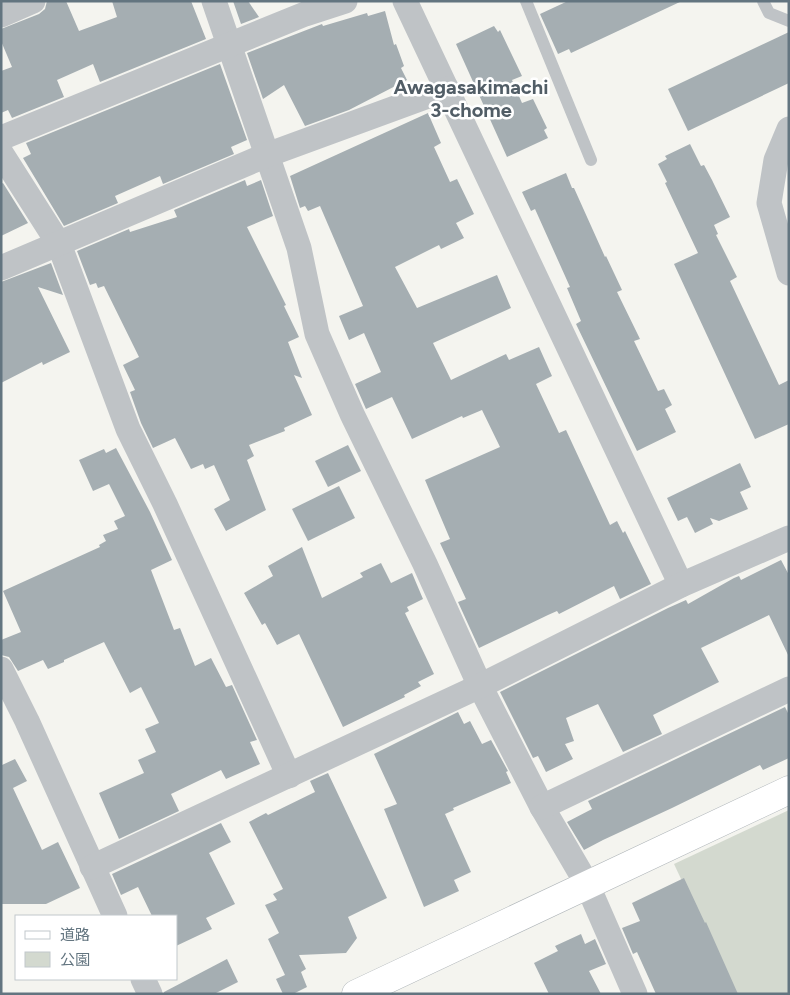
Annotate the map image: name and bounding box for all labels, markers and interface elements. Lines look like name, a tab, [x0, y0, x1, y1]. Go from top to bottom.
district label: Awagasakimachi 3-chome	[394, 75, 548, 122]
legend	[15, 915, 178, 980]
text: 道路	[60, 926, 90, 944]
text: 公園	[60, 951, 90, 969]

